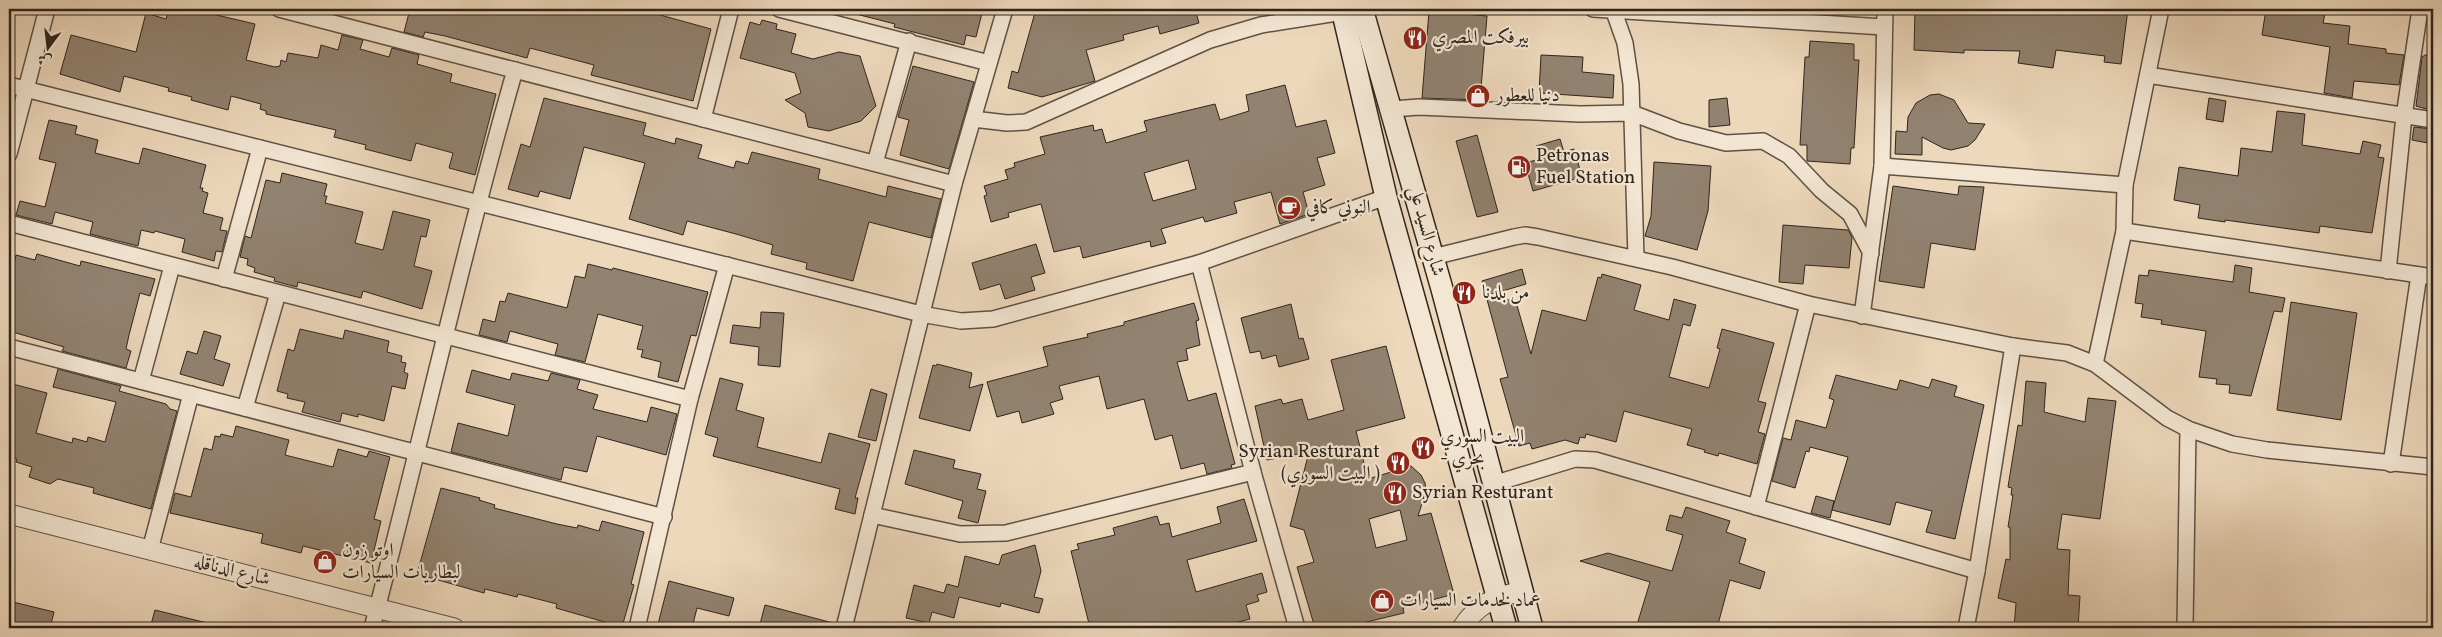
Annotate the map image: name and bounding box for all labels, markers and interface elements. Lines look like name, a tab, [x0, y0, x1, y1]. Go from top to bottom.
north arrow	[22, 22, 72, 72]
restaurant icon: بيرفكت المصري	[1402, 25, 1428, 51]
place label: بيرفكت المصري	[1432, 25, 1529, 52]
text: ش	[36, 48, 54, 70]
shop icon: دنيا للعطور	[1465, 83, 1491, 109]
place label: دنيا للعطور	[1494, 83, 1560, 109]
place label: Petronas Fuel Station	[1536, 143, 1635, 191]
fuel station icon: Petronas Fuel Station	[1506, 154, 1532, 180]
street label: شارع السيد علي	[1398, 183, 1451, 280]
cafe icon: النوني كافي	[1276, 195, 1302, 221]
place label: النوني كافي	[1306, 195, 1371, 222]
restaurant icon: من بلدنا	[1451, 280, 1477, 306]
place label: من بلدنا	[1482, 280, 1529, 306]
place label: البيت السوري - بحري	[1440, 424, 1524, 473]
restaurant icon: البيت السوري - بحري	[1410, 435, 1436, 461]
place label: Syrian Resturant (البيت السوري )	[1238, 439, 1380, 488]
restaurant icon: Syrian Resturant (البيت السوري )	[1385, 450, 1411, 476]
restaurant icon: Syrian Resturant	[1382, 480, 1408, 506]
place label: Syrian Resturant	[1412, 480, 1554, 506]
place label: اوتو زون لبطاريات السيارات	[342, 538, 461, 586]
street label: شارع الدناقله	[191, 549, 273, 594]
shop icon: اوتو زون لبطاريات السيارات	[312, 549, 338, 575]
shop icon: عماد لخدمات السيارات	[1369, 588, 1395, 614]
place label: عماد لخدمات السيارات	[1400, 588, 1541, 614]

